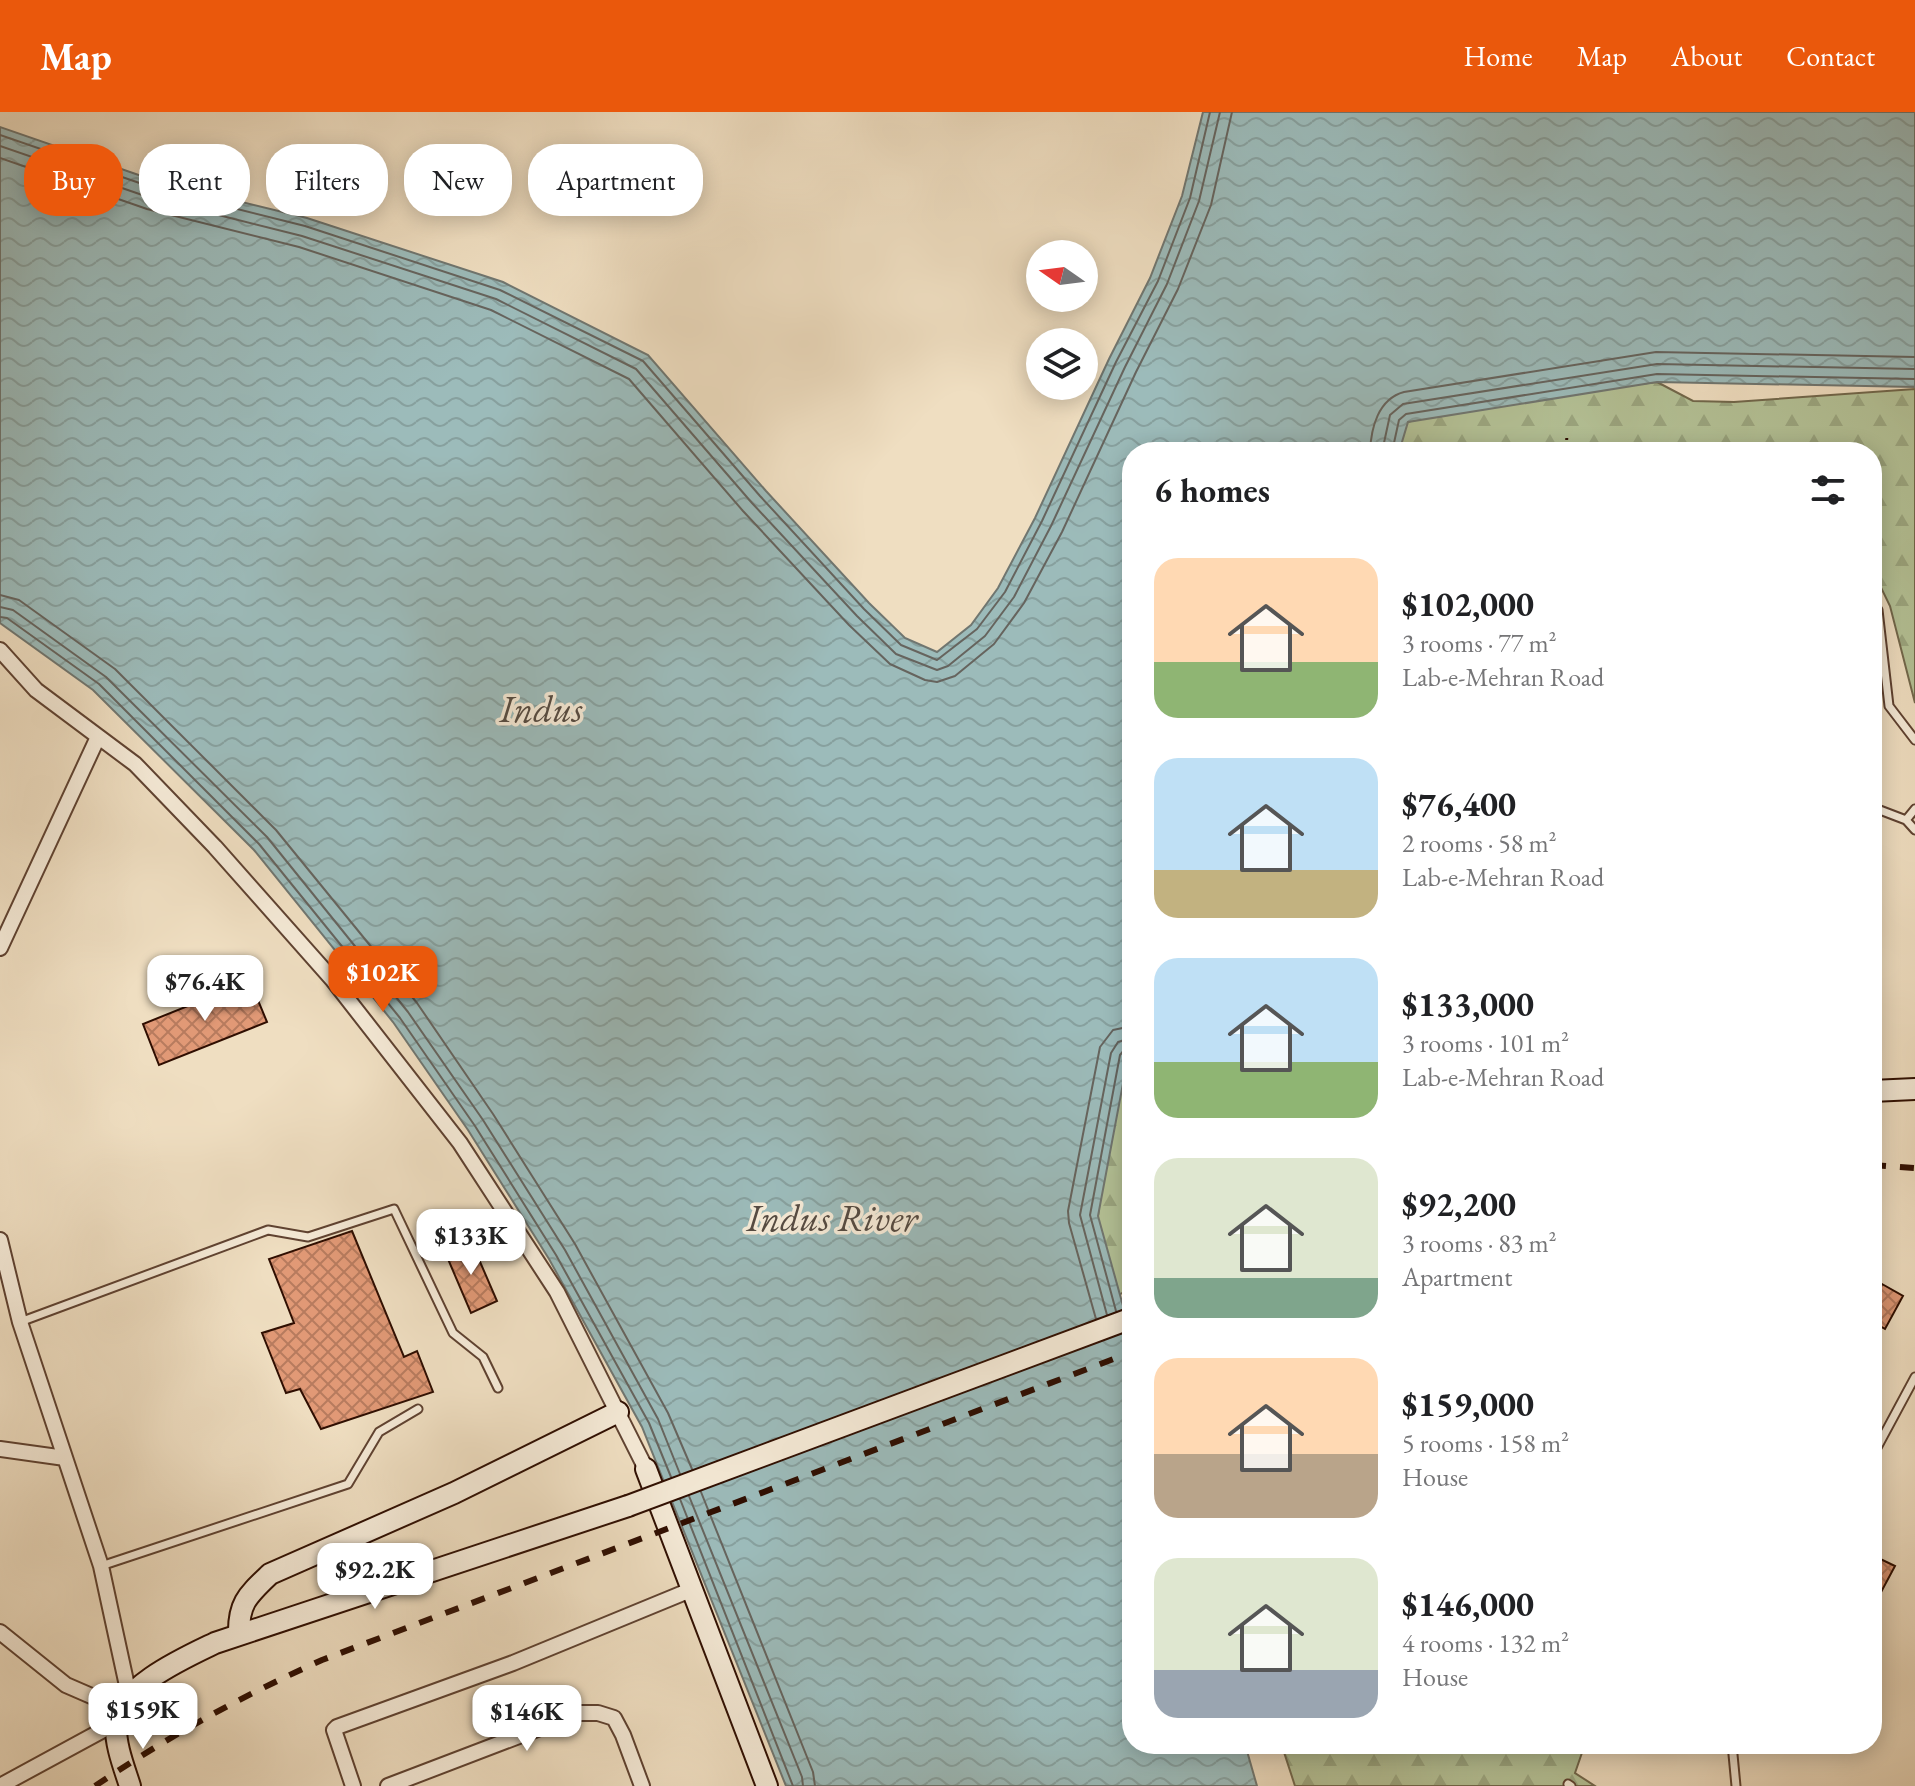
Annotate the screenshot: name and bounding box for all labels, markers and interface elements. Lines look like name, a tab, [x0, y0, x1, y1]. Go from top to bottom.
text: Map	[40, 32, 112, 81]
text: Home	[1463, 38, 1533, 74]
text: Map	[1577, 38, 1627, 74]
text: About	[1671, 38, 1742, 74]
text: Contact	[1786, 38, 1875, 74]
chip: Buy	[24, 144, 123, 216]
chip: Rent	[139, 144, 250, 216]
chip: Filters	[266, 144, 388, 216]
chip: New	[404, 144, 512, 216]
chip: Apartment	[528, 144, 703, 216]
north arrow	[1026, 240, 1098, 312]
map controls	[1026, 240, 1098, 400]
button: layers	[1026, 328, 1098, 400]
text: 6 homes	[1154, 468, 1270, 512]
icon: filters	[1806, 468, 1850, 512]
text: $102,000	[1402, 582, 1534, 626]
icon: home	[1218, 590, 1314, 686]
text: 3 rooms · 77 m²	[1402, 626, 1557, 660]
text: Lab-e-Mehran Road	[1402, 660, 1604, 694]
water label: Indus	[498, 684, 583, 733]
text: $76,400	[1402, 782, 1516, 826]
icon: home	[1218, 790, 1314, 886]
text: 2 rooms · 58 m²	[1402, 826, 1557, 860]
text: Lab-e-Mehran Road	[1402, 860, 1604, 894]
pin: $102K	[327, 946, 439, 1014]
pin: $76.4K	[140, 955, 270, 1023]
text: $102K	[346, 955, 420, 989]
text: $76.4K	[165, 964, 245, 998]
text: $133,000	[1402, 982, 1534, 1026]
icon: home	[1218, 990, 1314, 1086]
text: 3 rooms · 101 m²	[1402, 1026, 1569, 1060]
text: Lab-e-Mehran Road	[1402, 1060, 1604, 1094]
text: $92,200	[1402, 1182, 1516, 1226]
icon: home	[1218, 1190, 1314, 1286]
water label: Indus River	[745, 1193, 919, 1242]
pin: $133K	[415, 1209, 527, 1277]
text: $133K	[434, 1218, 508, 1252]
text: 3 rooms · 83 m²	[1402, 1226, 1557, 1260]
text: Apartment	[1402, 1260, 1512, 1294]
text: $159,000	[1402, 1382, 1534, 1426]
icon: home	[1218, 1390, 1314, 1486]
text: 5 rooms · 158 m²	[1402, 1426, 1569, 1460]
text: House	[1402, 1460, 1468, 1494]
pin: $92.2K	[310, 1543, 440, 1611]
text: $92.2K	[335, 1552, 415, 1586]
text: $146,000	[1402, 1582, 1534, 1626]
icon: home	[1218, 1590, 1314, 1686]
text: 4 rooms · 132 m²	[1402, 1626, 1569, 1660]
text: House	[1402, 1660, 1468, 1694]
pin: $159K	[87, 1683, 199, 1751]
pin: $146K	[471, 1685, 583, 1753]
text: $159K	[106, 1692, 180, 1726]
text: $146K	[490, 1694, 564, 1728]

